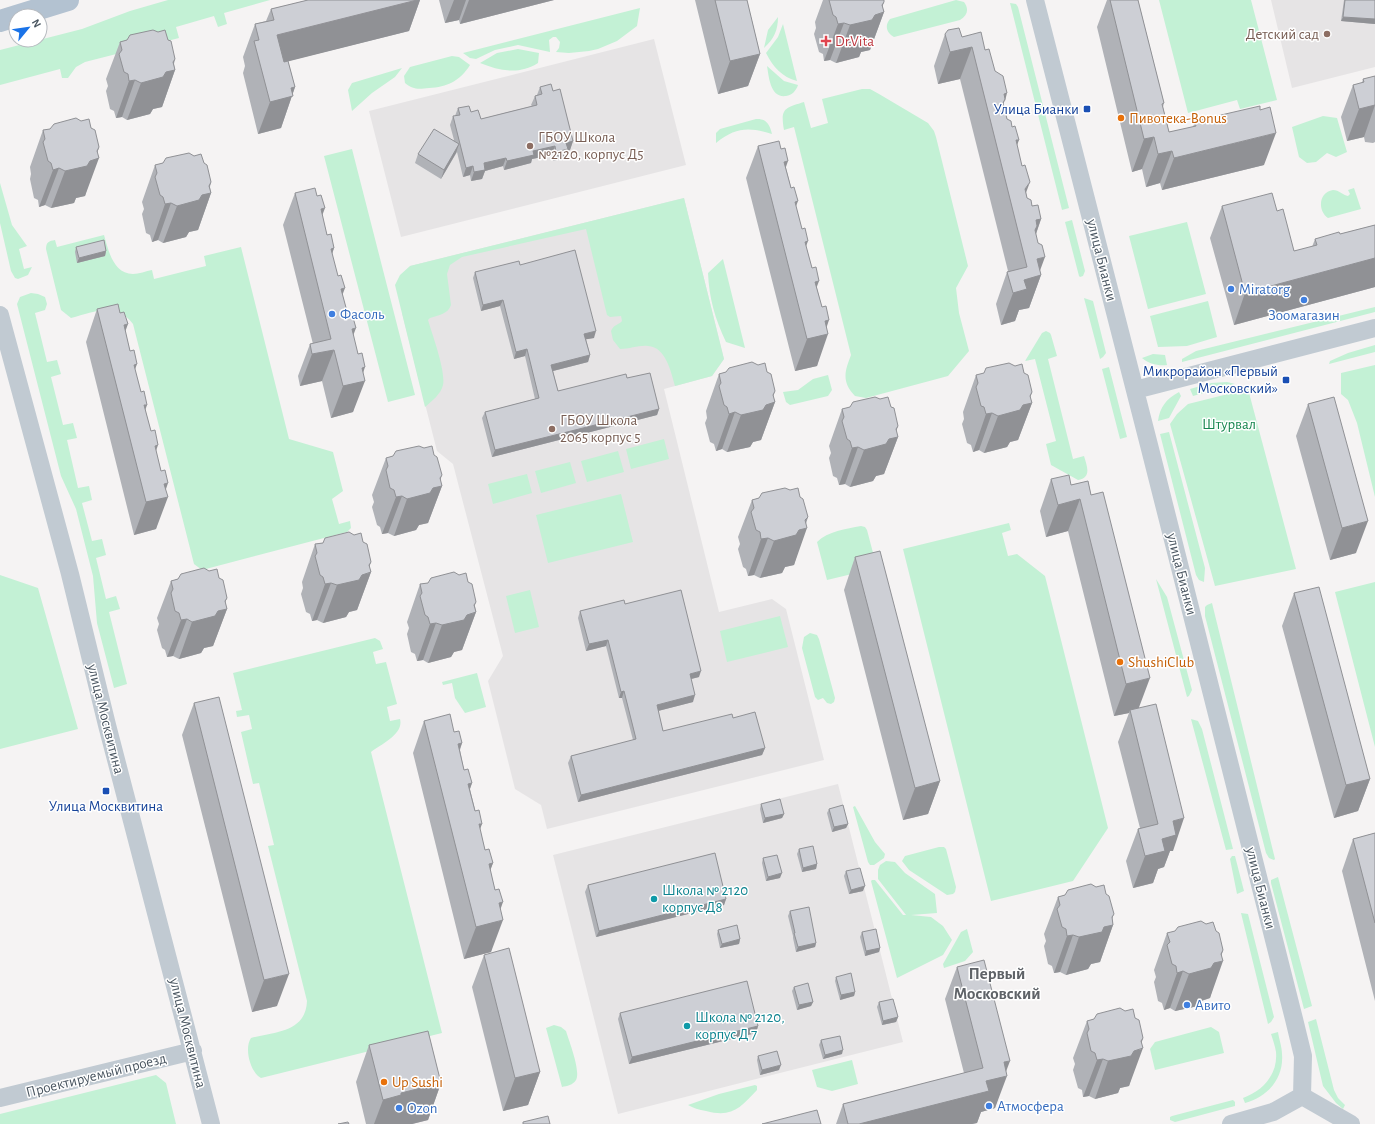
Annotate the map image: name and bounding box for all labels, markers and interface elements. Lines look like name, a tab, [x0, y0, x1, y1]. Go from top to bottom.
north arrow	[8, 8, 48, 48]
text: N	[30, 17, 43, 29]
place label: Детский сад	[1246, 27, 1319, 42]
marker: Детский сад	[1322, 29, 1332, 39]
place label: Dr.Vita	[835, 34, 874, 49]
marker: Dr.Vita	[820, 35, 832, 47]
place label: Улица Бианки	[993, 102, 1079, 117]
marker: Улица Бианки	[1082, 104, 1092, 114]
place label: Пивотека-Bonus	[1129, 111, 1227, 126]
marker: Пивотека-Bonus	[1116, 113, 1126, 123]
place label: ГБОУ Школа №2120, корпус Д5	[538, 130, 644, 162]
marker: ГБОУ Школа №2120, корпус Д5	[525, 141, 535, 151]
street label: улица Бианки	[1084, 217, 1119, 303]
place label: Miratorg	[1239, 282, 1291, 297]
marker: Miratorg	[1226, 284, 1236, 294]
marker: Зоомагазин	[1299, 295, 1309, 305]
place label: Фасоль	[340, 307, 385, 322]
place label: Зоомагазин	[1268, 308, 1340, 323]
marker: Фасоль	[327, 309, 337, 319]
place label: Микрорайон «Первый Московский»	[1143, 364, 1278, 396]
marker: Микрорайон «Первый Московский»	[1281, 375, 1291, 385]
place label: ГБОУ Школа 2065 корпус 5	[560, 413, 641, 445]
park label: Штурвал	[1202, 417, 1256, 432]
marker: ГБОУ Школа 2065 корпус 5	[547, 424, 557, 434]
street label: улица Бианки	[1164, 531, 1199, 617]
place label: ShushiClub	[1128, 655, 1195, 670]
marker: ShushiClub	[1115, 657, 1125, 667]
street label: улица Москвитина	[84, 662, 126, 776]
marker: Улица Москвитина	[101, 786, 111, 796]
place label: Улица Москвитина	[49, 799, 163, 814]
street label: улица Бианки	[1243, 845, 1278, 931]
place label: Школа № 2120 корпус Д8	[662, 883, 748, 915]
marker: Школа № 2120 корпус Д8	[649, 894, 659, 904]
district label: Первый Московский	[953, 965, 1041, 1002]
street label: улица Москвитина	[166, 976, 208, 1090]
place label: Авито	[1195, 998, 1231, 1013]
marker: Авито	[1182, 1000, 1192, 1010]
place label: Школа № 2120, корпус Д 7	[695, 1010, 785, 1042]
marker: Школа № 2120, корпус Д 7	[682, 1021, 692, 1031]
street label: Проектируемый проезд	[24, 1051, 168, 1100]
place label: Up Sushi	[392, 1075, 443, 1090]
marker: Up Sushi	[379, 1077, 389, 1087]
place label: Атмосфера	[997, 1099, 1064, 1114]
place label: Ozon	[407, 1101, 437, 1116]
marker: Атмосфера	[984, 1101, 994, 1111]
marker: Ozon	[394, 1103, 404, 1113]

